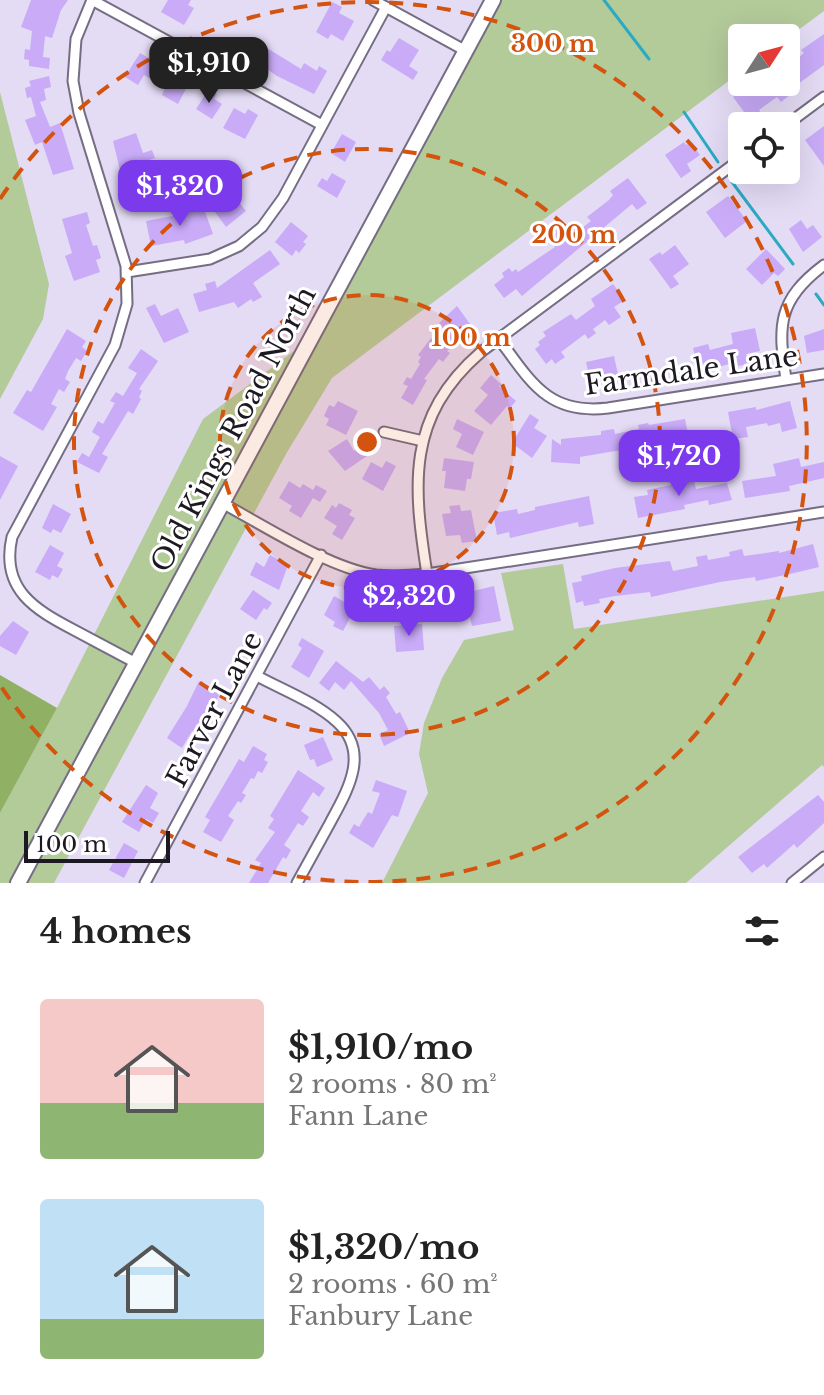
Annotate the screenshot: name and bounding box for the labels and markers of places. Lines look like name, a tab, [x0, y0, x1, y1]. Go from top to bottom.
pin: $1,910	[144, 37, 274, 105]
pin: $1,320	[115, 160, 245, 228]
centre of rings	[353, 428, 381, 456]
pin: $1,720	[614, 430, 744, 498]
pin: $2,320	[344, 570, 474, 638]

